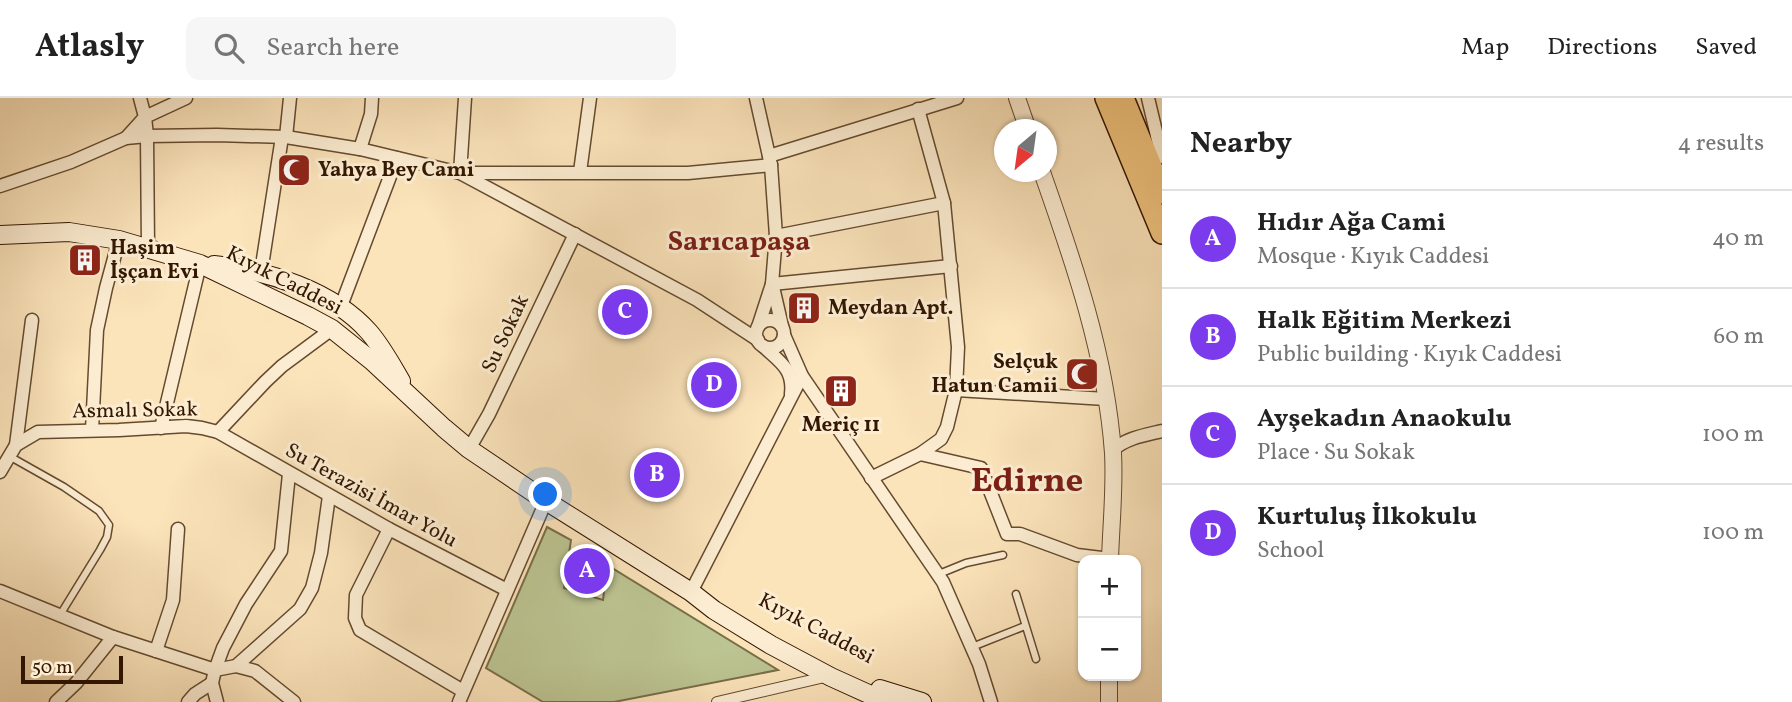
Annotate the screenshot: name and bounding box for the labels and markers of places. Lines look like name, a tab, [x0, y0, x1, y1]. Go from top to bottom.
mosque icon: Yahya Bey Cami	[275, 151, 313, 189]
place label: Yahya Bey Cami	[318, 156, 474, 185]
place label: Haşim İşçan Evi	[110, 234, 199, 287]
building icon: Haşim İşçan Evi	[66, 241, 104, 279]
pin: C	[602, 286, 648, 338]
building icon: Meydan Apt.	[785, 289, 823, 327]
place label: Meydan Apt.	[828, 294, 953, 323]
place label: Selçuk Hatun Camii	[932, 348, 1058, 401]
mosque icon: Selçuk Hatun Camii	[1063, 355, 1101, 393]
pin: D	[691, 359, 737, 411]
building icon: Meriç 11	[822, 372, 860, 410]
place label: Meriç 11	[802, 411, 880, 440]
pin: B	[634, 449, 680, 501]
pin: A	[564, 545, 610, 597]

